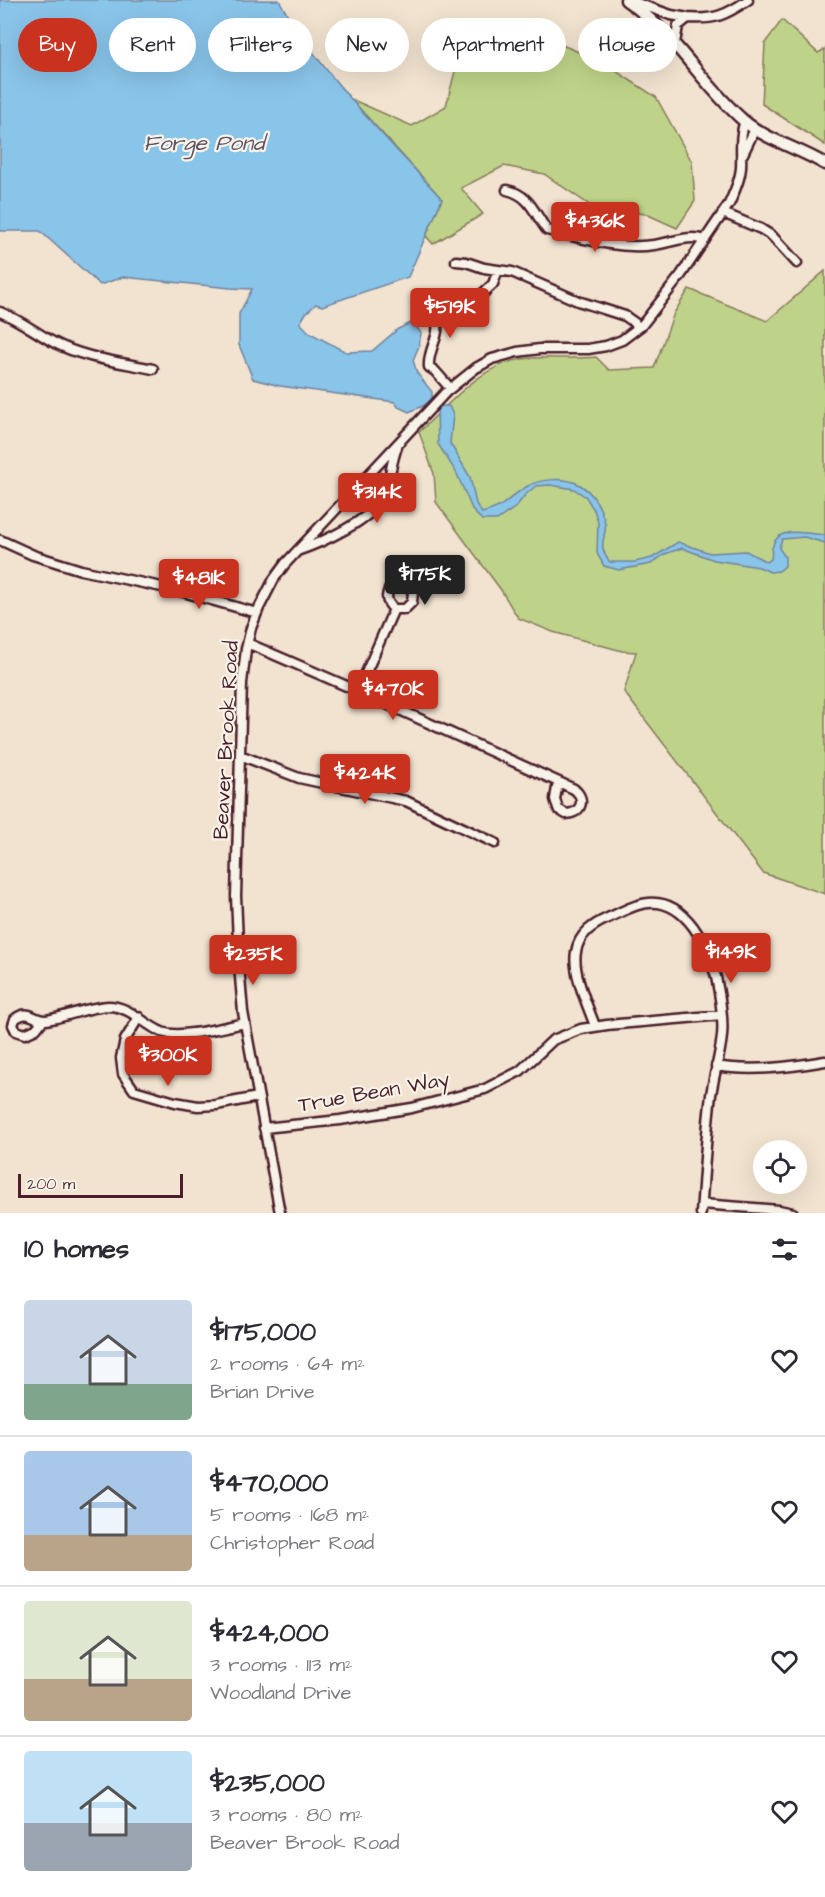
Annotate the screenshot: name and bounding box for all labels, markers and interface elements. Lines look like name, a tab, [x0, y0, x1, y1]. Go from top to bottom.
chip: Buy	[18, 18, 97, 72]
chip: Rent	[109, 18, 196, 72]
chip: Filters	[208, 18, 313, 72]
chip: New	[325, 18, 409, 72]
chip: Apartment	[421, 18, 566, 72]
chip: House	[578, 18, 677, 72]
water label: Forge Pond	[144, 128, 269, 160]
pin: $436K	[553, 202, 637, 253]
text: $436K	[565, 207, 625, 235]
pin: $519K	[408, 288, 492, 339]
text: $519K	[424, 293, 476, 321]
pin: $314K	[335, 473, 419, 524]
text: $314K	[352, 478, 402, 506]
pin: $175K	[383, 555, 467, 606]
pin: $481K	[157, 559, 241, 610]
text: $175K	[399, 560, 451, 588]
text: $481K	[173, 564, 225, 592]
street label: Beaver Brook Road	[206, 640, 246, 840]
pin: $470K	[351, 670, 435, 721]
text: $470K	[362, 675, 424, 703]
pin: $424K	[323, 754, 407, 805]
text: $424K	[334, 759, 396, 787]
pin: $149K	[689, 933, 773, 984]
pin: $235K	[211, 935, 295, 986]
text: $149K	[706, 938, 756, 966]
text: $235K	[223, 940, 283, 968]
pin: $300K	[126, 1036, 210, 1087]
text: $300K	[139, 1041, 197, 1069]
street label: True Bean Way	[296, 1064, 453, 1122]
map controls	[753, 1140, 807, 1194]
button: locate	[753, 1140, 807, 1194]
scale bar	[18, 1171, 183, 1198]
text: 200 m	[27, 1173, 75, 1195]
text: 10 homes	[24, 1231, 129, 1267]
icon: filters	[768, 1233, 801, 1266]
text: $175,000	[210, 1314, 316, 1350]
icon: home	[72, 1324, 144, 1396]
icon: heart	[768, 1344, 801, 1377]
text: 2 rooms · 64 m²	[210, 1350, 365, 1378]
text: Brian Drive	[210, 1378, 315, 1406]
text: $470,000	[210, 1465, 328, 1501]
icon: home	[72, 1475, 144, 1547]
icon: heart	[768, 1495, 801, 1528]
text: 5 rooms · 168 m²	[210, 1501, 369, 1529]
text: Christopher Road	[210, 1529, 374, 1557]
text: $424,000	[210, 1615, 329, 1651]
icon: home	[72, 1625, 144, 1697]
icon: heart	[768, 1645, 801, 1678]
text: 3 rooms · 113 m²	[210, 1651, 353, 1679]
text: Woodland Drive	[210, 1679, 351, 1707]
text: $235,000	[210, 1765, 325, 1801]
icon: home	[72, 1775, 144, 1847]
icon: heart	[768, 1795, 801, 1828]
text: 3 rooms · 80 m²	[210, 1801, 363, 1829]
text: Beaver Brook Road	[210, 1829, 399, 1857]

